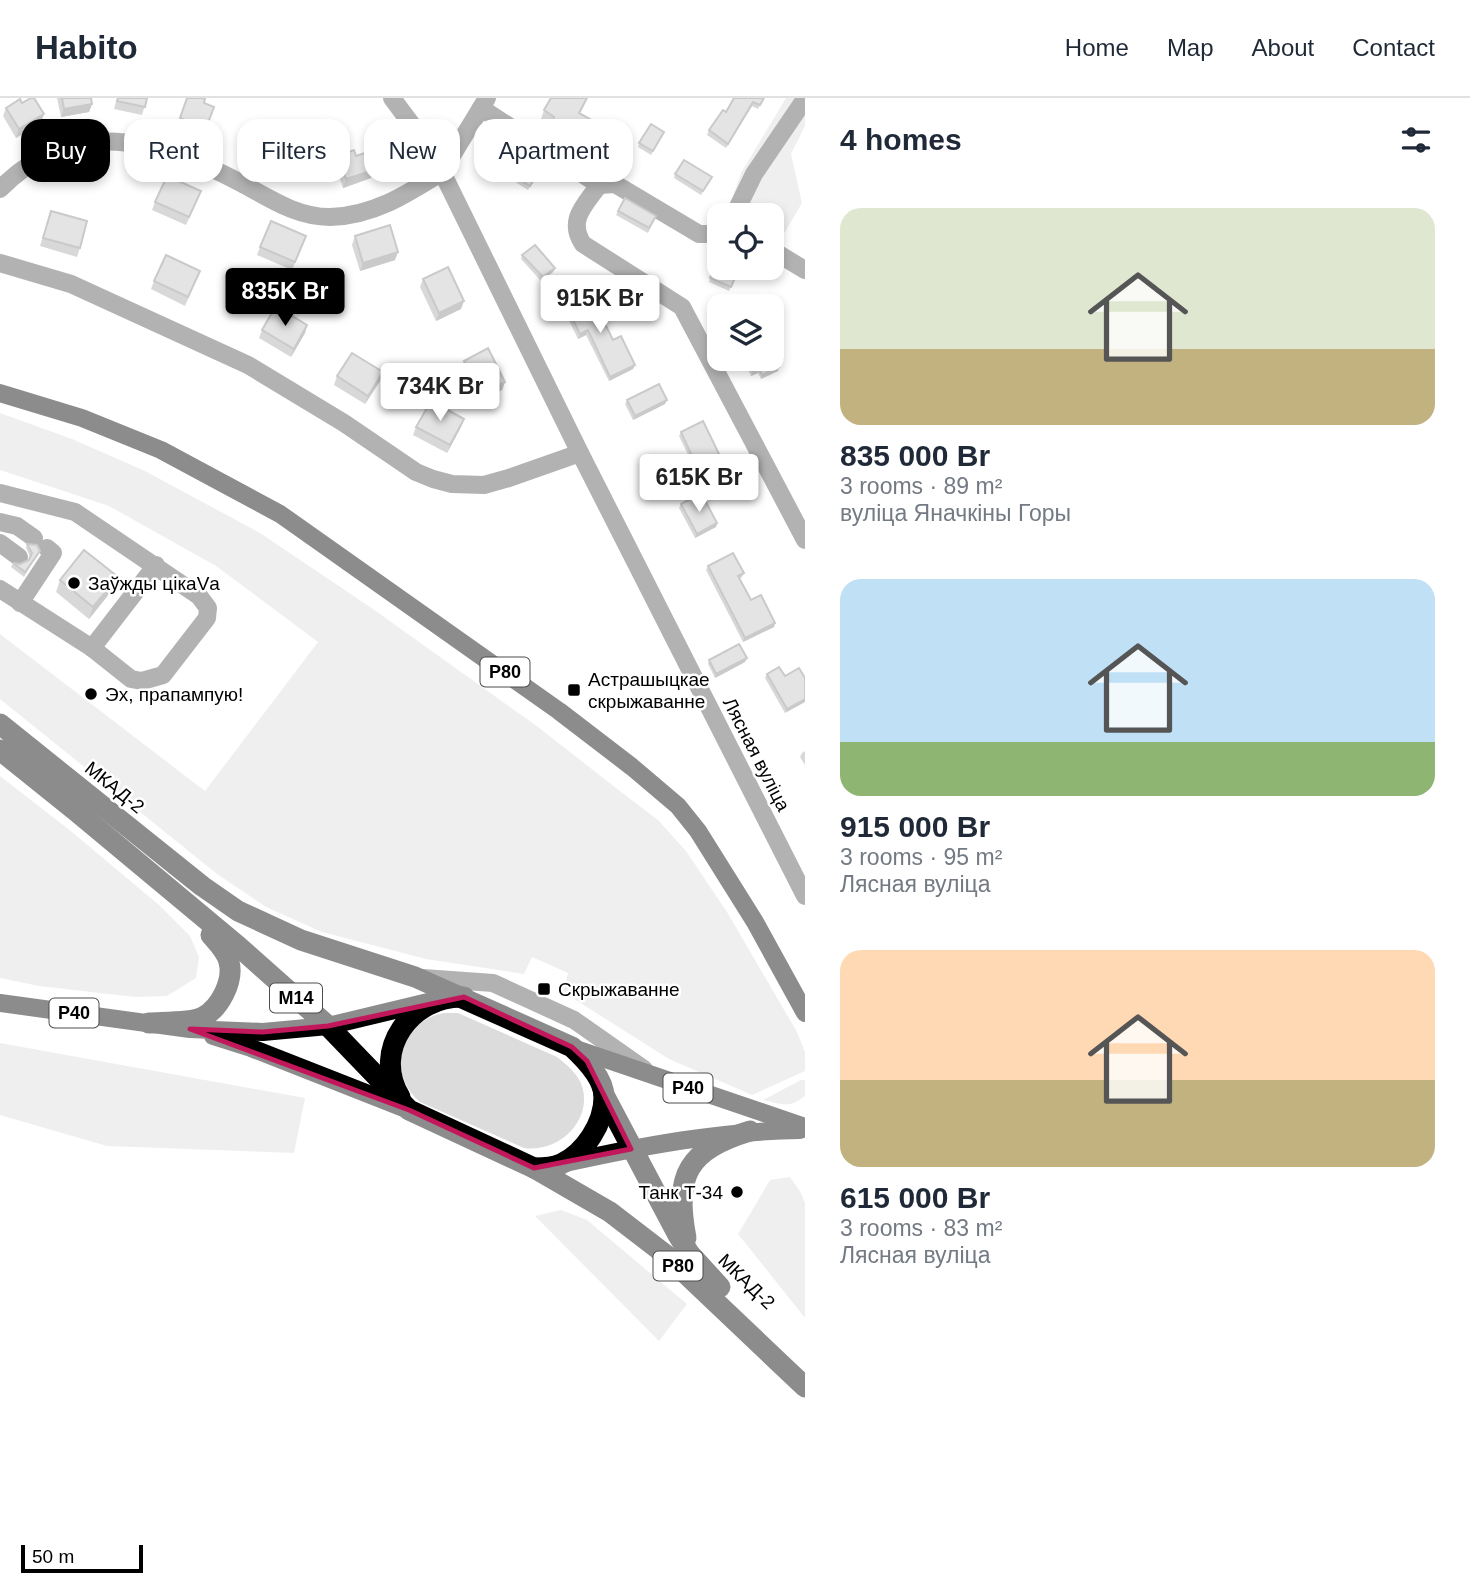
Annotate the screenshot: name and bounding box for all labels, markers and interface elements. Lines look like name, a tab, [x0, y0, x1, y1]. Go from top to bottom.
text: Habito	[35, 29, 138, 66]
text: Home	[1065, 34, 1129, 61]
text: Map	[1167, 34, 1214, 61]
text: About	[1252, 34, 1314, 61]
text: Contact	[1352, 34, 1435, 61]
chip: Buy	[21, 119, 110, 182]
chip: Rent	[124, 119, 223, 182]
chip: Filters	[237, 119, 350, 182]
chip: New	[364, 119, 460, 182]
chip: Apartment	[474, 119, 633, 182]
icon: filters	[1397, 121, 1435, 159]
text: 4 homes	[840, 123, 962, 156]
map controls	[707, 203, 784, 371]
button: locate	[707, 203, 784, 280]
icon: home	[1075, 254, 1201, 380]
pin: 835K Br	[220, 268, 350, 328]
pin: 915K Br	[535, 275, 665, 335]
text: 835K Br	[242, 278, 328, 304]
text: 915K Br	[557, 285, 643, 311]
button: layers	[707, 294, 784, 371]
pin: 734K Br	[375, 364, 505, 423]
text: 734K Br	[397, 373, 483, 399]
text: 835 000 Br	[840, 439, 990, 472]
pin: 615K Br	[634, 454, 764, 514]
text: 615K Br	[656, 464, 742, 490]
text: 3 rooms · 89 m²	[840, 473, 1002, 499]
text: вуліца Яначкіны Горы	[840, 500, 1071, 526]
place label: Заўжды цікаVа	[88, 573, 220, 594]
marker: Заўжды цікаVа	[66, 575, 82, 591]
icon: home	[1075, 625, 1201, 751]
road number: Р80	[480, 658, 530, 686]
place label: Астрашыцкае скрыжаванне	[588, 669, 710, 712]
marker: Астрашыцкае скрыжаванне	[566, 682, 582, 698]
place label: Эх, прапампую!	[105, 684, 243, 705]
marker: Эх, прапампую!	[83, 686, 99, 702]
street label: Лясная вуліца	[719, 694, 794, 815]
street label: МКАД-2	[81, 757, 148, 818]
text: 915 000 Br	[840, 810, 990, 843]
text: 3 rooms · 95 m²	[840, 844, 1002, 870]
text: Лясная вуліца	[840, 871, 991, 897]
place label: Скрыжаванне	[558, 979, 680, 1000]
marker: Скрыжаванне	[536, 981, 552, 997]
road number: М14	[270, 984, 322, 1013]
icon: home	[1075, 996, 1201, 1122]
road number: Р40	[50, 998, 98, 1028]
road number: Р40	[664, 1073, 712, 1102]
text: 615 000 Br	[840, 1181, 990, 1214]
place label: Танк Т-34	[639, 1182, 723, 1203]
marker: Танк Т-34	[729, 1184, 745, 1200]
text: 3 rooms · 83 m²	[840, 1215, 1002, 1241]
text: Лясная вуліца	[840, 1242, 991, 1268]
street label: МКАД-2	[714, 1250, 779, 1313]
road number: Р80	[654, 1252, 702, 1280]
scale bar	[21, 1542, 144, 1574]
text: 50 m	[32, 1546, 74, 1567]

